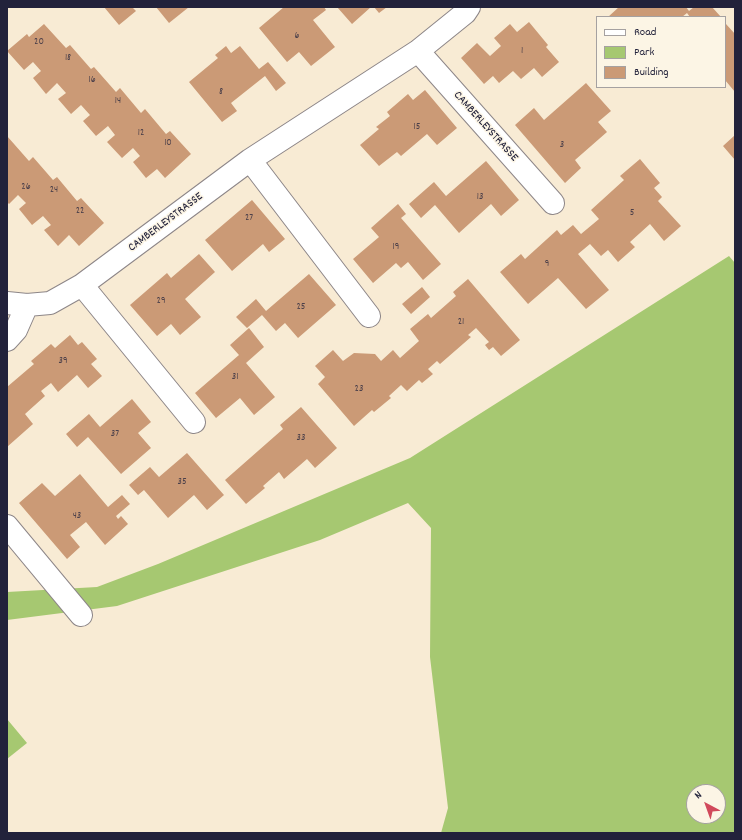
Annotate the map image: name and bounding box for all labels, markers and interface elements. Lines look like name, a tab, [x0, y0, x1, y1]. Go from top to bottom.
legend	[596, 16, 726, 88]
text: Road	[634, 24, 656, 41]
house number: 6	[295, 31, 299, 43]
house number: 20	[34, 37, 44, 49]
text: Park	[634, 44, 654, 61]
house number: 1	[521, 46, 523, 58]
house number: 18	[65, 53, 71, 65]
text: Building	[634, 64, 669, 81]
house number: 16	[88, 75, 96, 87]
house number: 8	[219, 87, 223, 99]
street label: CAMBERLEYSTRASSE	[450, 89, 520, 165]
house number: 14	[115, 96, 121, 108]
house number: 15	[414, 122, 420, 134]
house number: 12	[138, 128, 144, 140]
house number: 10	[164, 138, 172, 150]
house number: 3	[560, 140, 564, 152]
house number: 26	[21, 182, 31, 194]
house number: 24	[50, 185, 58, 197]
street label: CAMBERLEYSTRASSE	[126, 190, 206, 256]
house number: 13	[477, 192, 483, 204]
house number: 22	[76, 206, 84, 218]
house number: 5	[630, 208, 634, 220]
house number: 27	[245, 213, 253, 225]
house number: 19	[393, 242, 399, 254]
house number: 9	[545, 259, 549, 271]
house number: 29	[157, 296, 165, 308]
house number: 25	[297, 302, 305, 314]
house number: 21	[458, 317, 464, 329]
house number: 39	[58, 356, 68, 368]
house number: 31	[232, 372, 238, 384]
house number: 23	[355, 384, 363, 396]
house number: 37	[111, 429, 119, 441]
house number: 33	[297, 433, 305, 445]
house number: 35	[177, 477, 187, 489]
house number: 43	[73, 511, 81, 523]
north arrow	[686, 784, 726, 824]
text: N	[691, 788, 706, 804]

